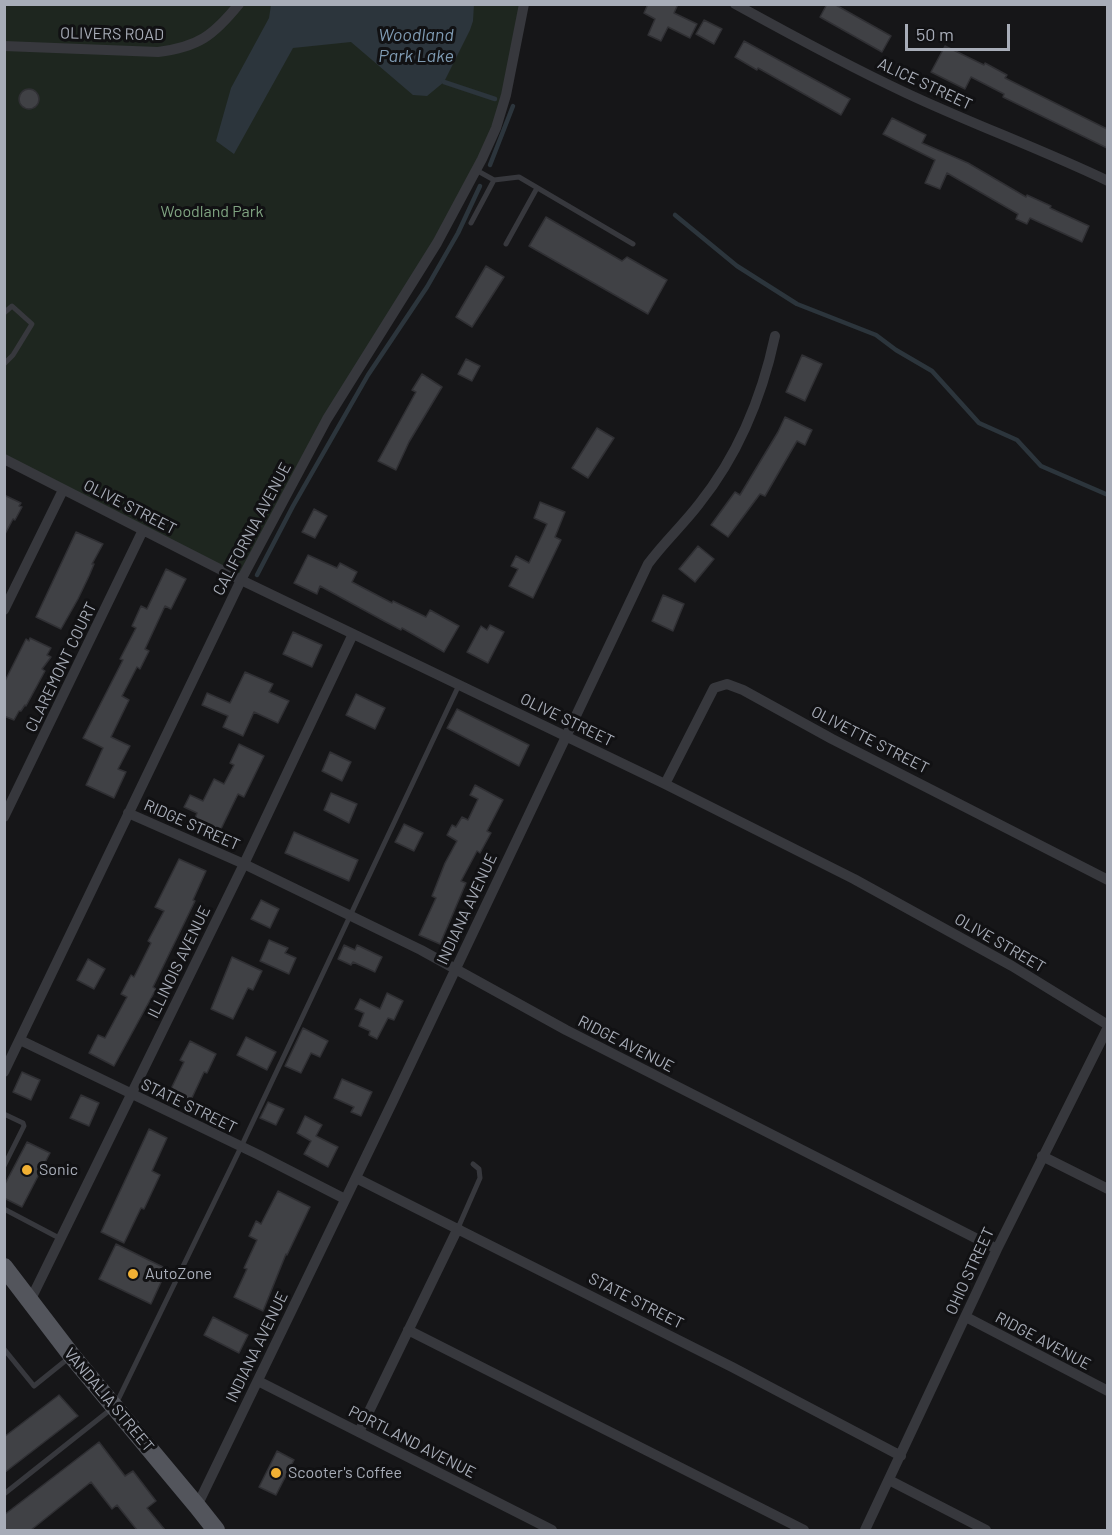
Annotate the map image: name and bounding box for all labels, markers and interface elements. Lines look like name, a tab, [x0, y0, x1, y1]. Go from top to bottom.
scale bar	[908, 12, 1013, 50]
street label: OLIVERS ROAD	[60, 23, 164, 45]
text: 50 m	[916, 23, 954, 45]
water label: Woodland Park Lake	[378, 24, 454, 66]
street label: ALICE STREET	[875, 54, 975, 114]
park label: Woodland Park	[160, 202, 264, 222]
street label: CALIFORNIA AVENUE	[209, 459, 295, 599]
street label: OLIVE STREET	[80, 475, 180, 539]
street label: CLAREMONT COURT	[21, 599, 101, 735]
street label: OLIVE STREET	[517, 689, 617, 751]
street label: OLIVETTE STREET	[808, 702, 932, 778]
street label: RIDGE STREET	[141, 795, 243, 855]
street label: INDIANA AVENUE	[433, 850, 501, 968]
street label: ILLINOIS AVENUE	[143, 903, 215, 1021]
street label: OLIVE STREET	[951, 909, 1049, 977]
street label: RIDGE AVENUE	[575, 1012, 677, 1076]
street label: STATE STREET	[138, 1075, 240, 1137]
place label: Sonic	[39, 1160, 78, 1180]
marker: Sonic	[20, 1163, 34, 1177]
street label: OHIO STREET	[941, 1224, 999, 1318]
place label: AutoZone	[145, 1264, 212, 1284]
marker: AutoZone	[126, 1267, 140, 1281]
street label: STATE STREET	[585, 1269, 687, 1333]
street label: INDIANA AVENUE	[222, 1288, 292, 1406]
street label: RIDGE AVENUE	[992, 1308, 1094, 1374]
street label: VANDALIA STREET	[60, 1344, 158, 1456]
street label: PORTLAND AVENUE	[345, 1402, 479, 1482]
place label: Scooter's Coffee	[288, 1463, 402, 1483]
marker: Scooter's Coffee	[269, 1466, 283, 1480]

